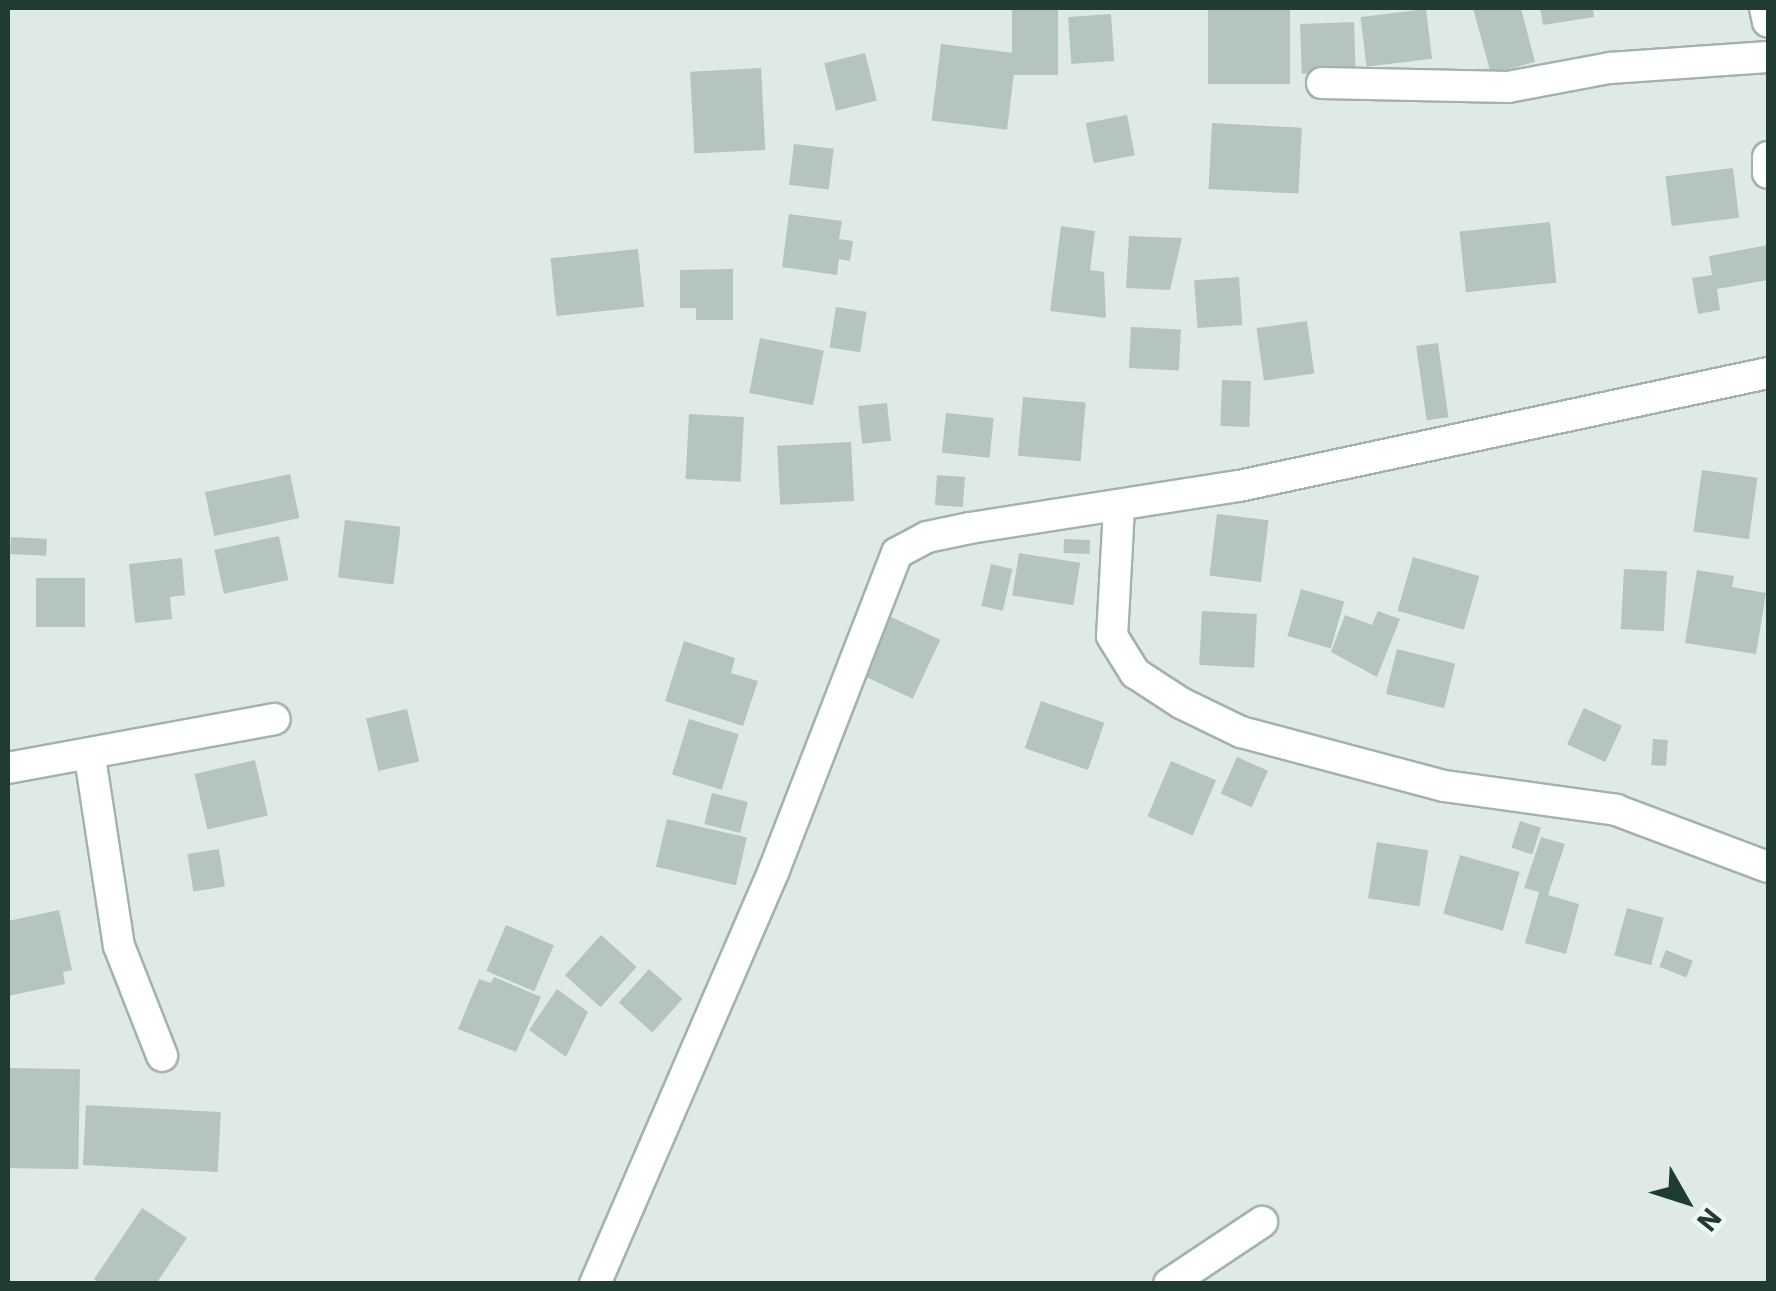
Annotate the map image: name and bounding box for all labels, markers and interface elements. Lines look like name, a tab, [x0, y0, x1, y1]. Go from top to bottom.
north arrow	[1636, 1151, 1736, 1251]
text: N	[1689, 1201, 1730, 1240]

